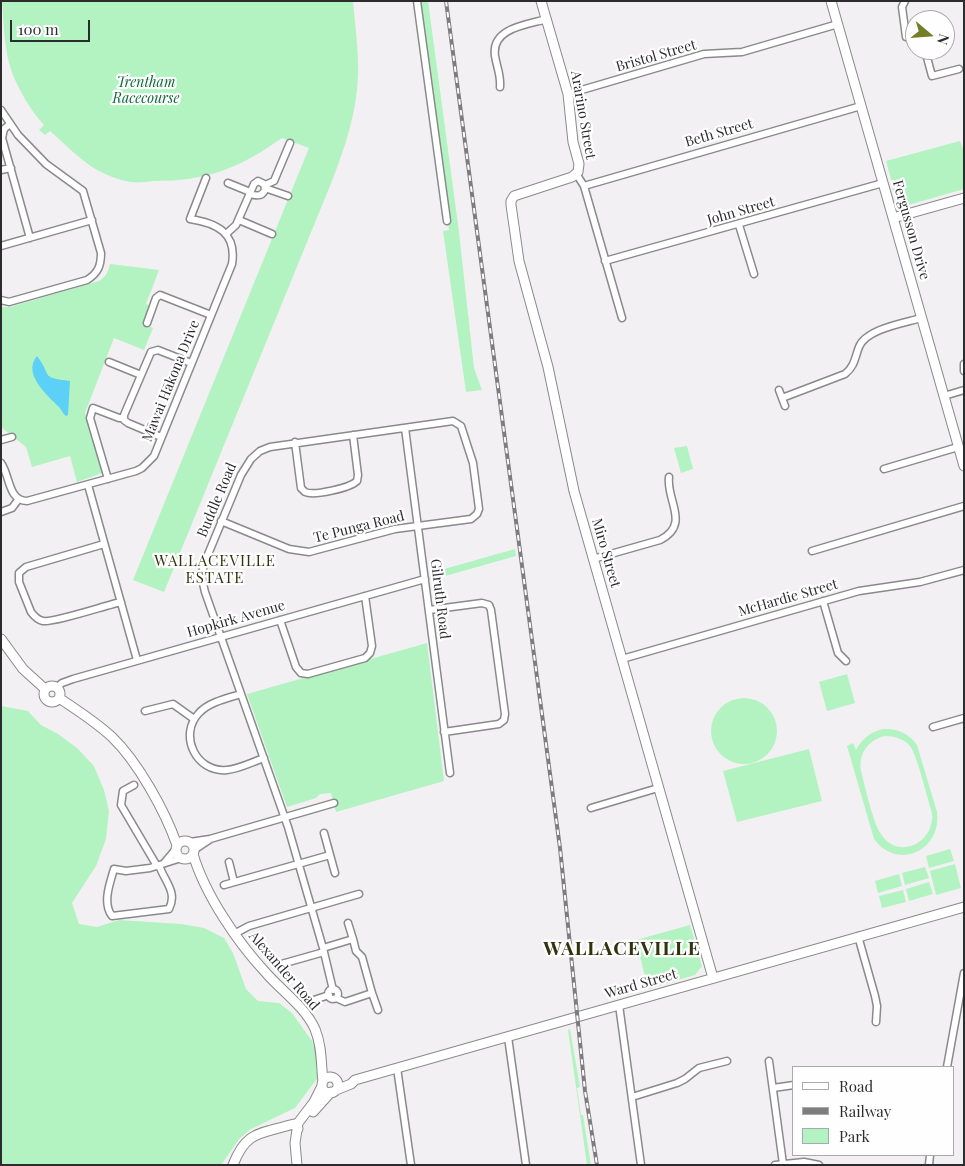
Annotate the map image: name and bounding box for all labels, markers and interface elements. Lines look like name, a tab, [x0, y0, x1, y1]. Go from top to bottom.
scale bar	[12, 10, 92, 42]
north arrow	[905, 10, 955, 60]
text: 100 m	[18, 19, 59, 39]
text: N	[933, 32, 954, 47]
street label: Bristol Street	[614, 37, 698, 75]
street label: Ararino Street	[567, 69, 599, 161]
park label: Trentham Racecourse	[113, 75, 179, 108]
street label: Beth Street	[683, 115, 755, 151]
street label: Fergusson Drive	[889, 178, 933, 282]
street label: John Street	[705, 193, 777, 229]
street label: Māwai Hākona Drive	[139, 318, 203, 444]
street label: Buddle Road	[194, 460, 240, 540]
street label: Te Punga Road	[312, 508, 406, 546]
street label: Miro Street	[588, 517, 624, 589]
district label: WALLACEVILLE ESTATE	[153, 552, 277, 587]
street label: Gilruth Road	[427, 558, 453, 640]
street label: McHardie Street	[736, 576, 840, 620]
street label: Hopkirk Avenue	[185, 597, 287, 641]
street label: Alexander Road	[245, 928, 323, 1014]
district label: WALLACEVILLE	[542, 938, 702, 960]
street label: Ward Street	[603, 966, 679, 1002]
legend	[792, 1066, 955, 1156]
text: Road	[839, 1076, 873, 1096]
text: Railway	[839, 1101, 891, 1121]
text: Park	[839, 1126, 870, 1146]

